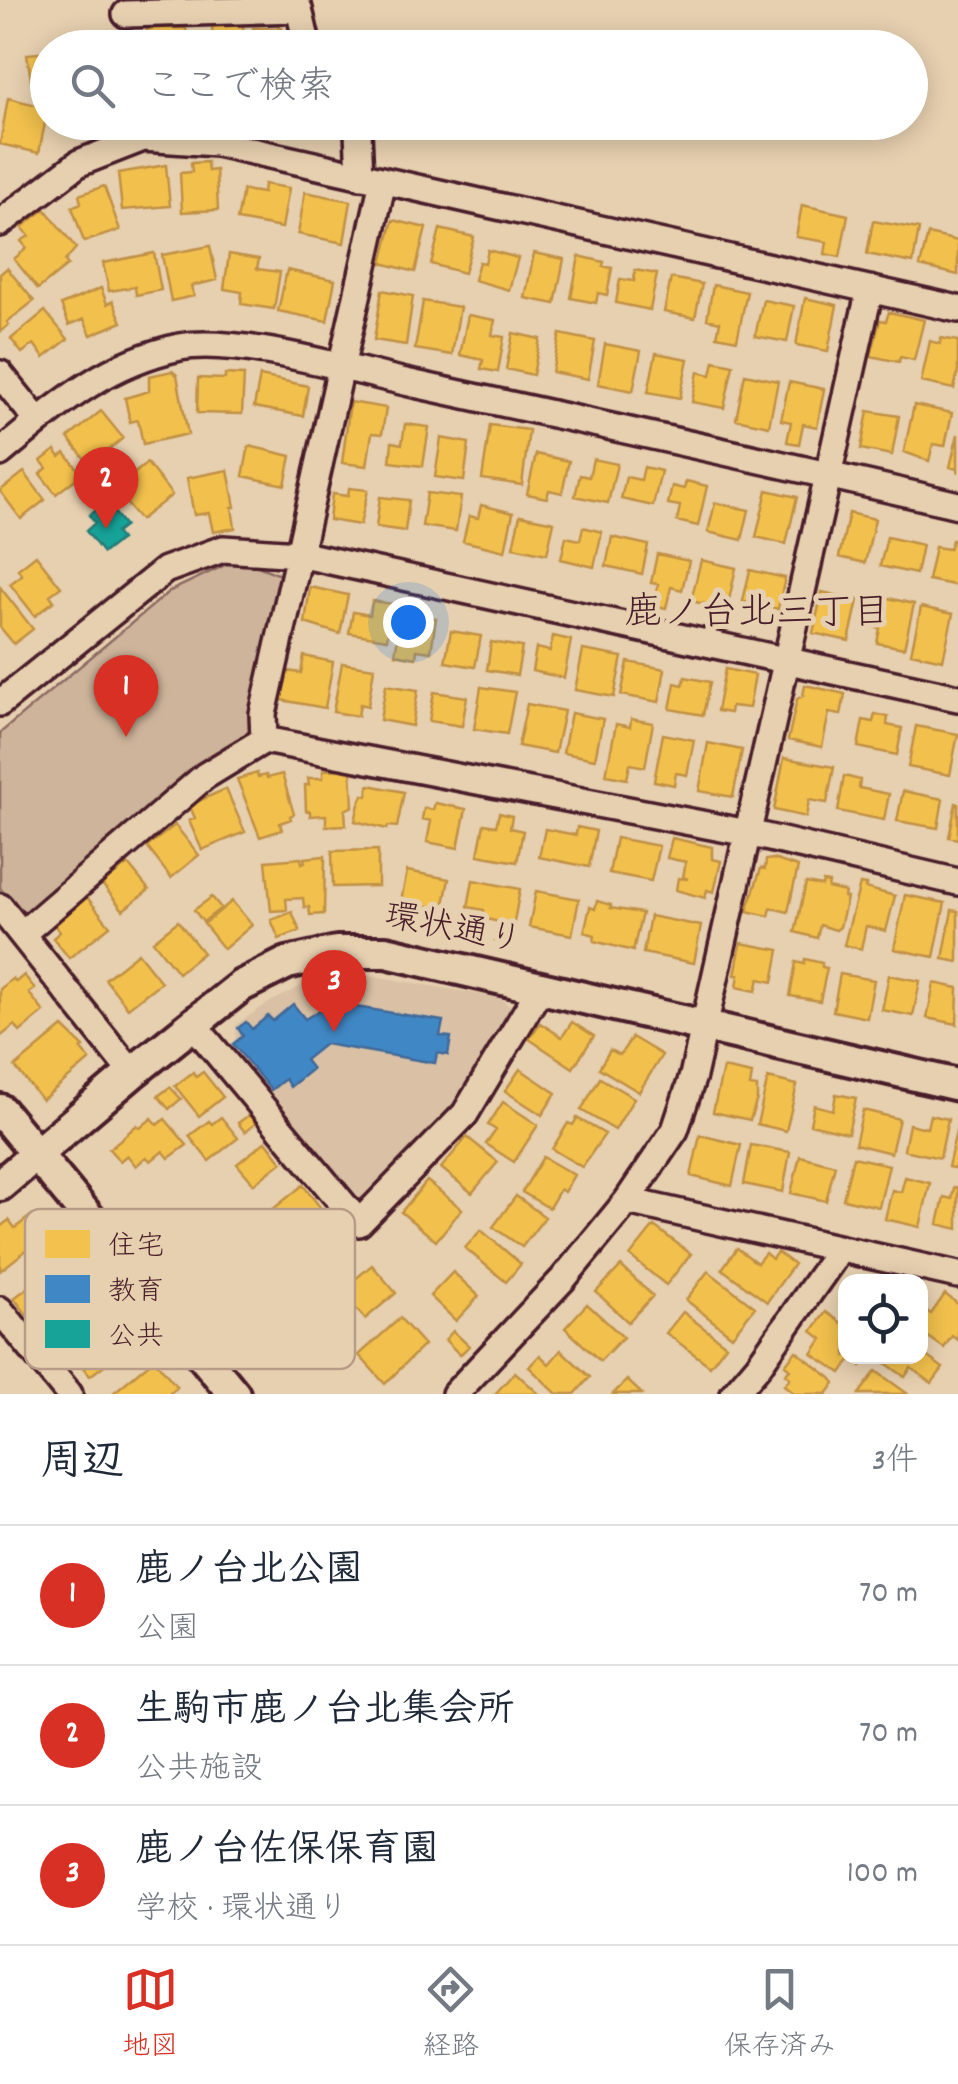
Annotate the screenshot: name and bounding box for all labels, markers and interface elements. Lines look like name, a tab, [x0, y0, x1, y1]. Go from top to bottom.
search box	[30, 30, 928, 140]
icon: search	[65, 58, 120, 113]
text: ここで検索	[145, 62, 335, 117]
pin: 2	[74, 446, 138, 529]
district label: 鹿ノ台北三丁目	[624, 588, 890, 643]
your location	[383, 597, 434, 648]
pin: 1	[94, 654, 158, 737]
street label: 環状通り	[380, 893, 526, 969]
pin: 3	[302, 950, 366, 1032]
legend	[25, 1209, 355, 1369]
text: 住宅	[108, 1229, 164, 1269]
text: 教育	[108, 1274, 164, 1314]
map controls	[838, 1274, 928, 1364]
button: locate	[838, 1274, 928, 1364]
text: 公共	[108, 1319, 164, 1359]
text: 周辺	[40, 1435, 124, 1495]
text: 3件	[872, 1440, 918, 1486]
text: 鹿ノ台北公園	[135, 1545, 363, 1600]
text: 1	[69, 1572, 76, 1618]
text: 70 m	[859, 1572, 918, 1618]
text: 公園	[135, 1608, 199, 1654]
text: 生駒市鹿ノ台北集会所	[135, 1685, 515, 1740]
text: 2	[66, 1712, 79, 1758]
text: 70 m	[859, 1712, 918, 1758]
text: 公共施設	[135, 1748, 263, 1794]
text: 鹿ノ台佐保保育園	[135, 1825, 439, 1880]
text: 3	[65, 1852, 80, 1898]
text: 100 m	[847, 1852, 918, 1898]
text: 学校 · 環状通り	[135, 1888, 349, 1934]
tab: 地図	[122, 1962, 178, 2069]
tab: 経路	[423, 1962, 479, 2069]
tab: 保存済み	[724, 1962, 836, 2069]

